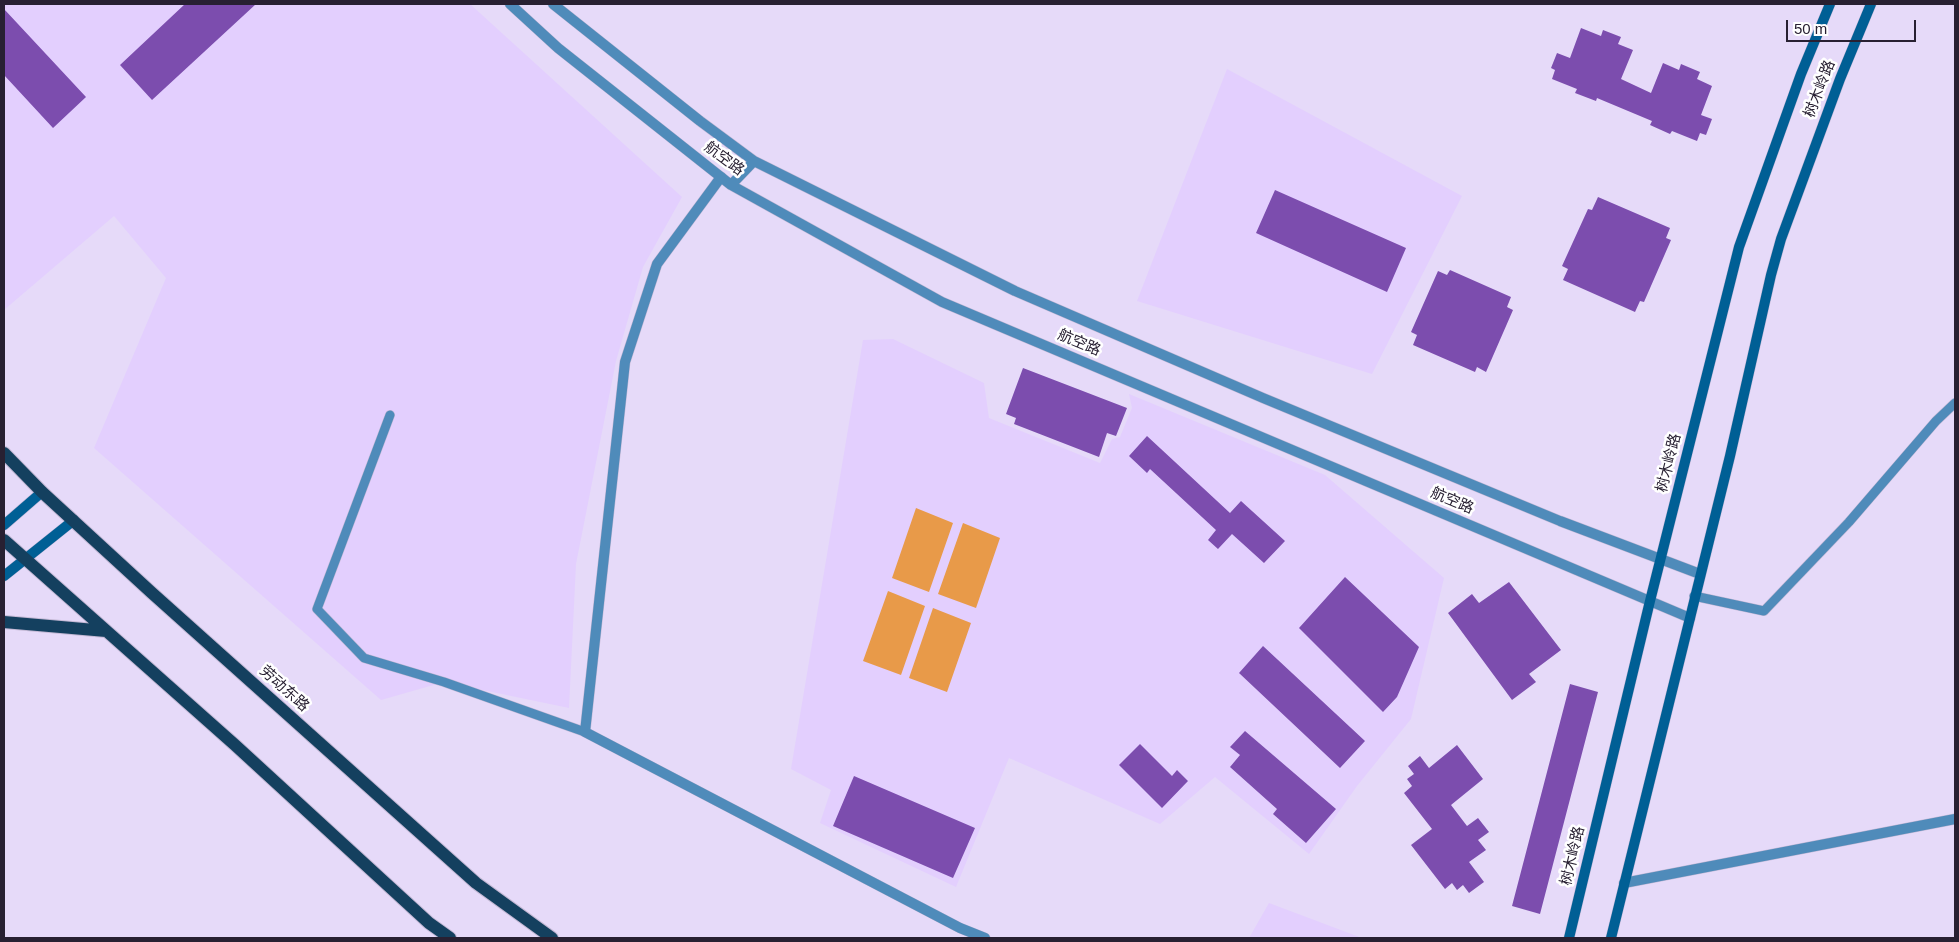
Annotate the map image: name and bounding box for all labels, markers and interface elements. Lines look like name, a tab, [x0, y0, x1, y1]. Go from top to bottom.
scale bar	[1789, 10, 1919, 42]
text: 50 m	[1794, 20, 1827, 37]
street label: 树木岭路	[1801, 58, 1839, 120]
street label: 航空路	[701, 138, 747, 180]
street label: 航空路	[1055, 326, 1103, 360]
street label: 树木岭路	[1653, 432, 1685, 494]
street label: 航空路	[1428, 484, 1476, 518]
street label: 劳动东路	[256, 662, 312, 716]
street label: 树木岭路	[1557, 825, 1589, 887]

